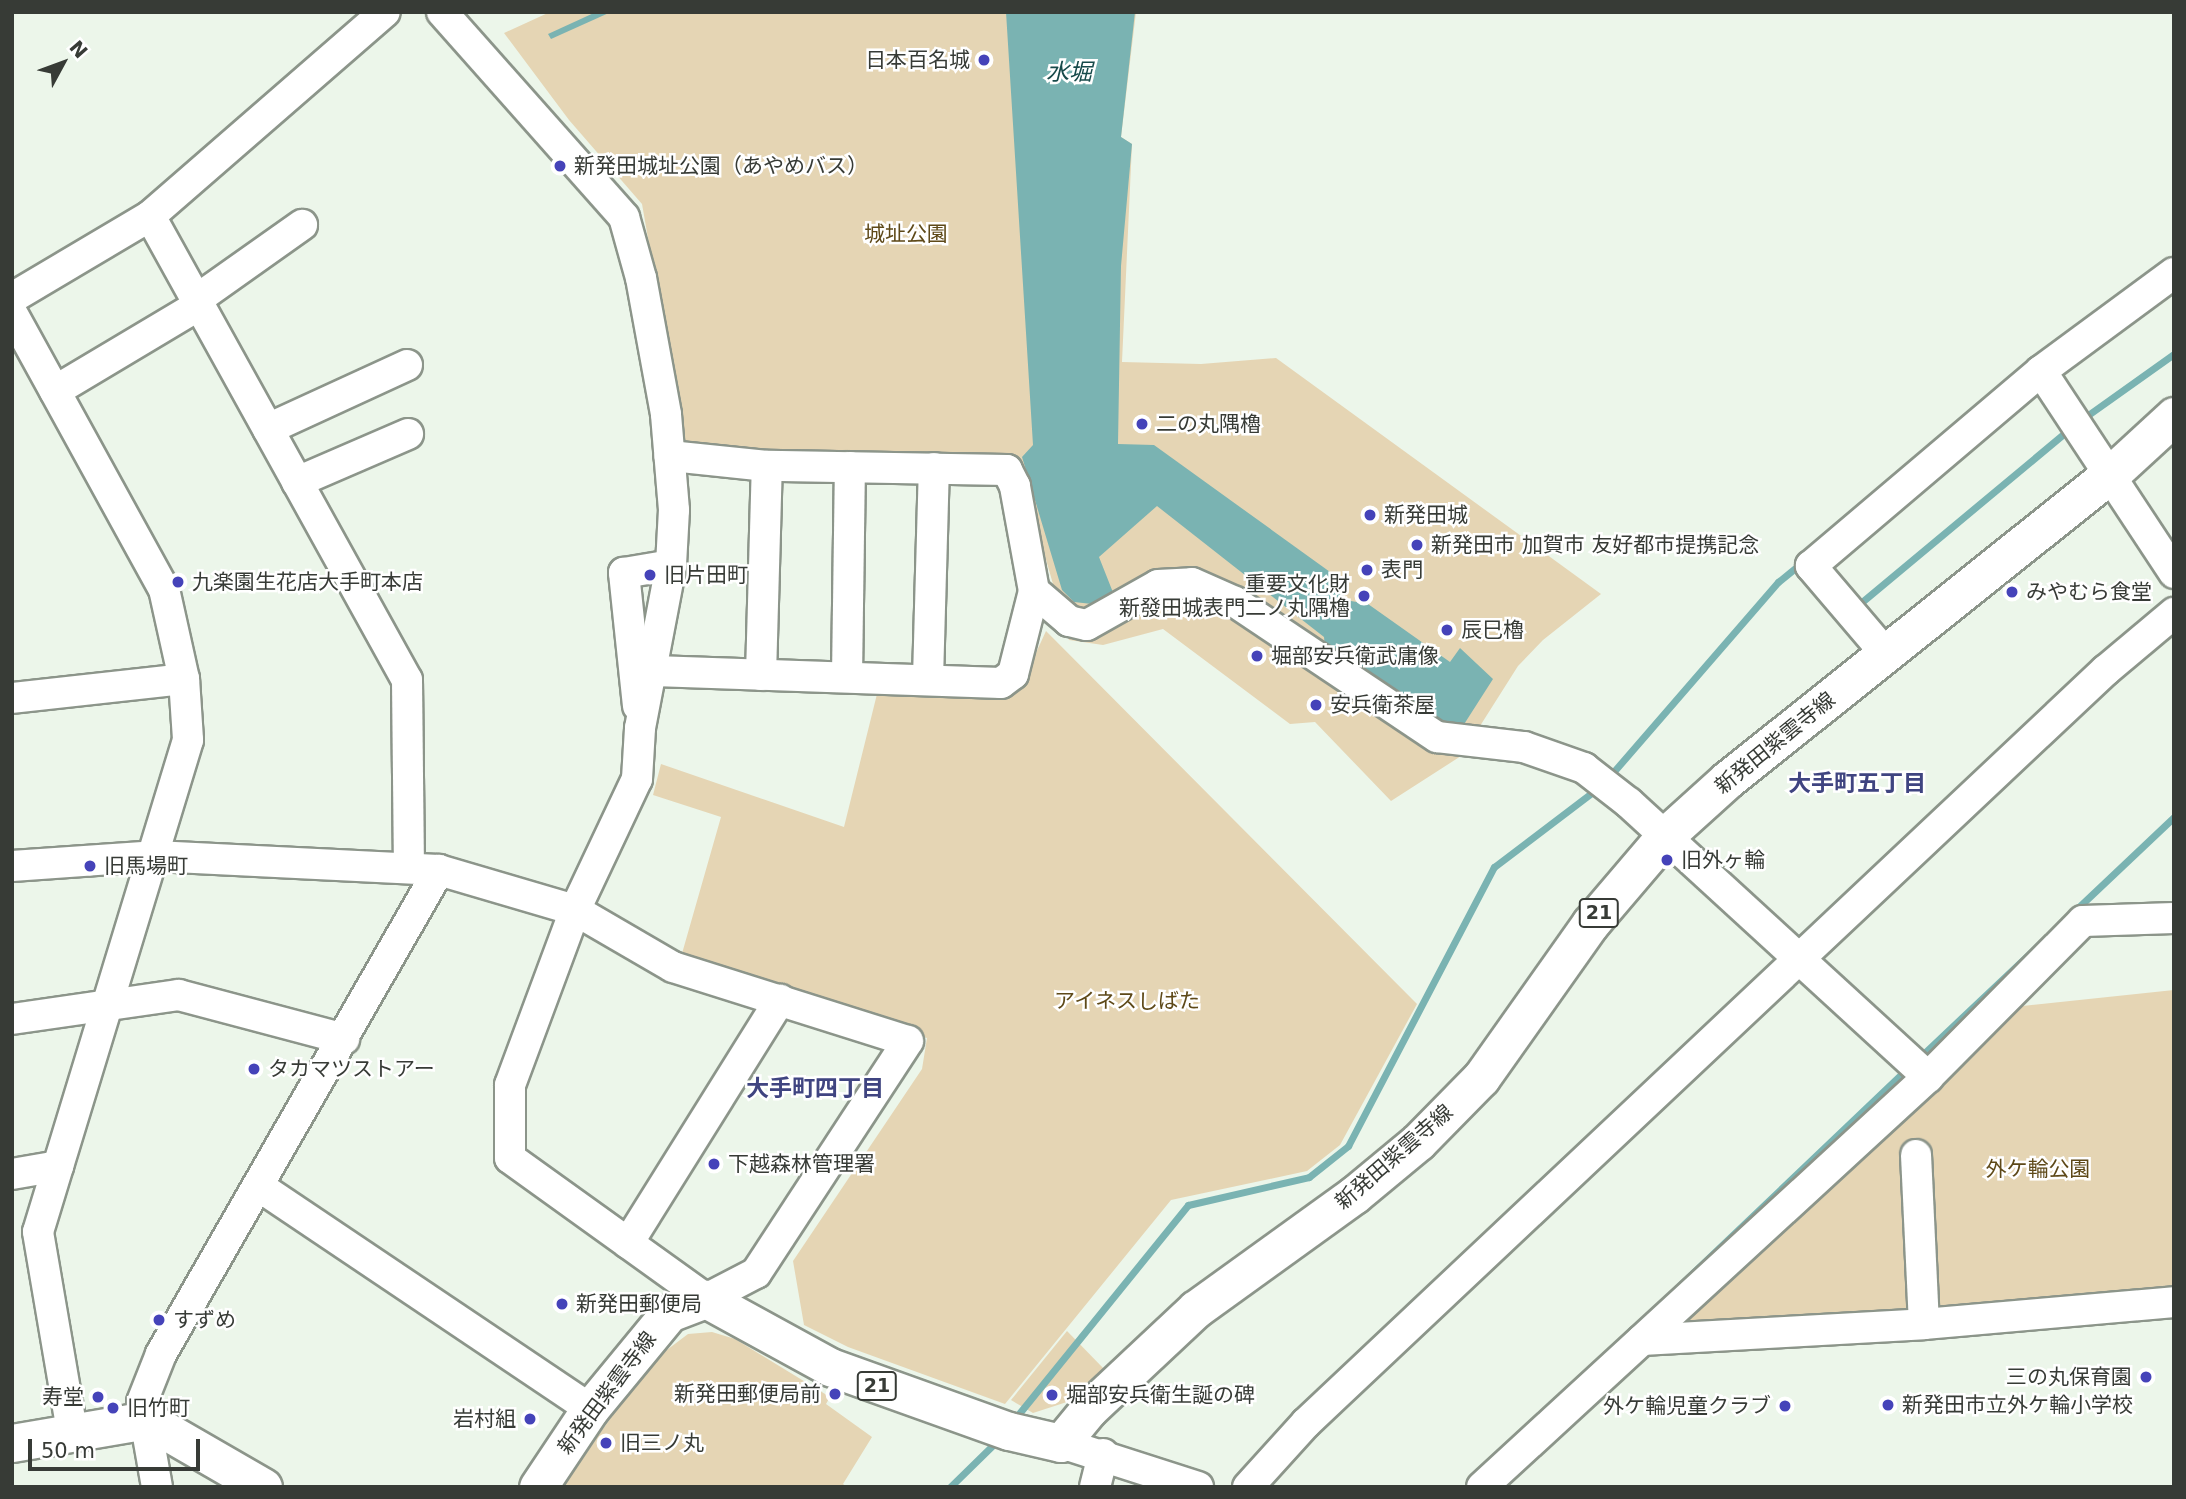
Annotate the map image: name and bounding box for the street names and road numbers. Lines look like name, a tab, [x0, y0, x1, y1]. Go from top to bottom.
street label: 新発田紫雲寺線	[1710, 687, 1840, 799]
road number: 21	[1578, 897, 1620, 928]
street label: 新発田紫雲寺線	[1330, 1099, 1458, 1215]
street label: 新発田紫雲寺線	[553, 1327, 661, 1459]
road number: 21	[856, 1370, 898, 1402]

